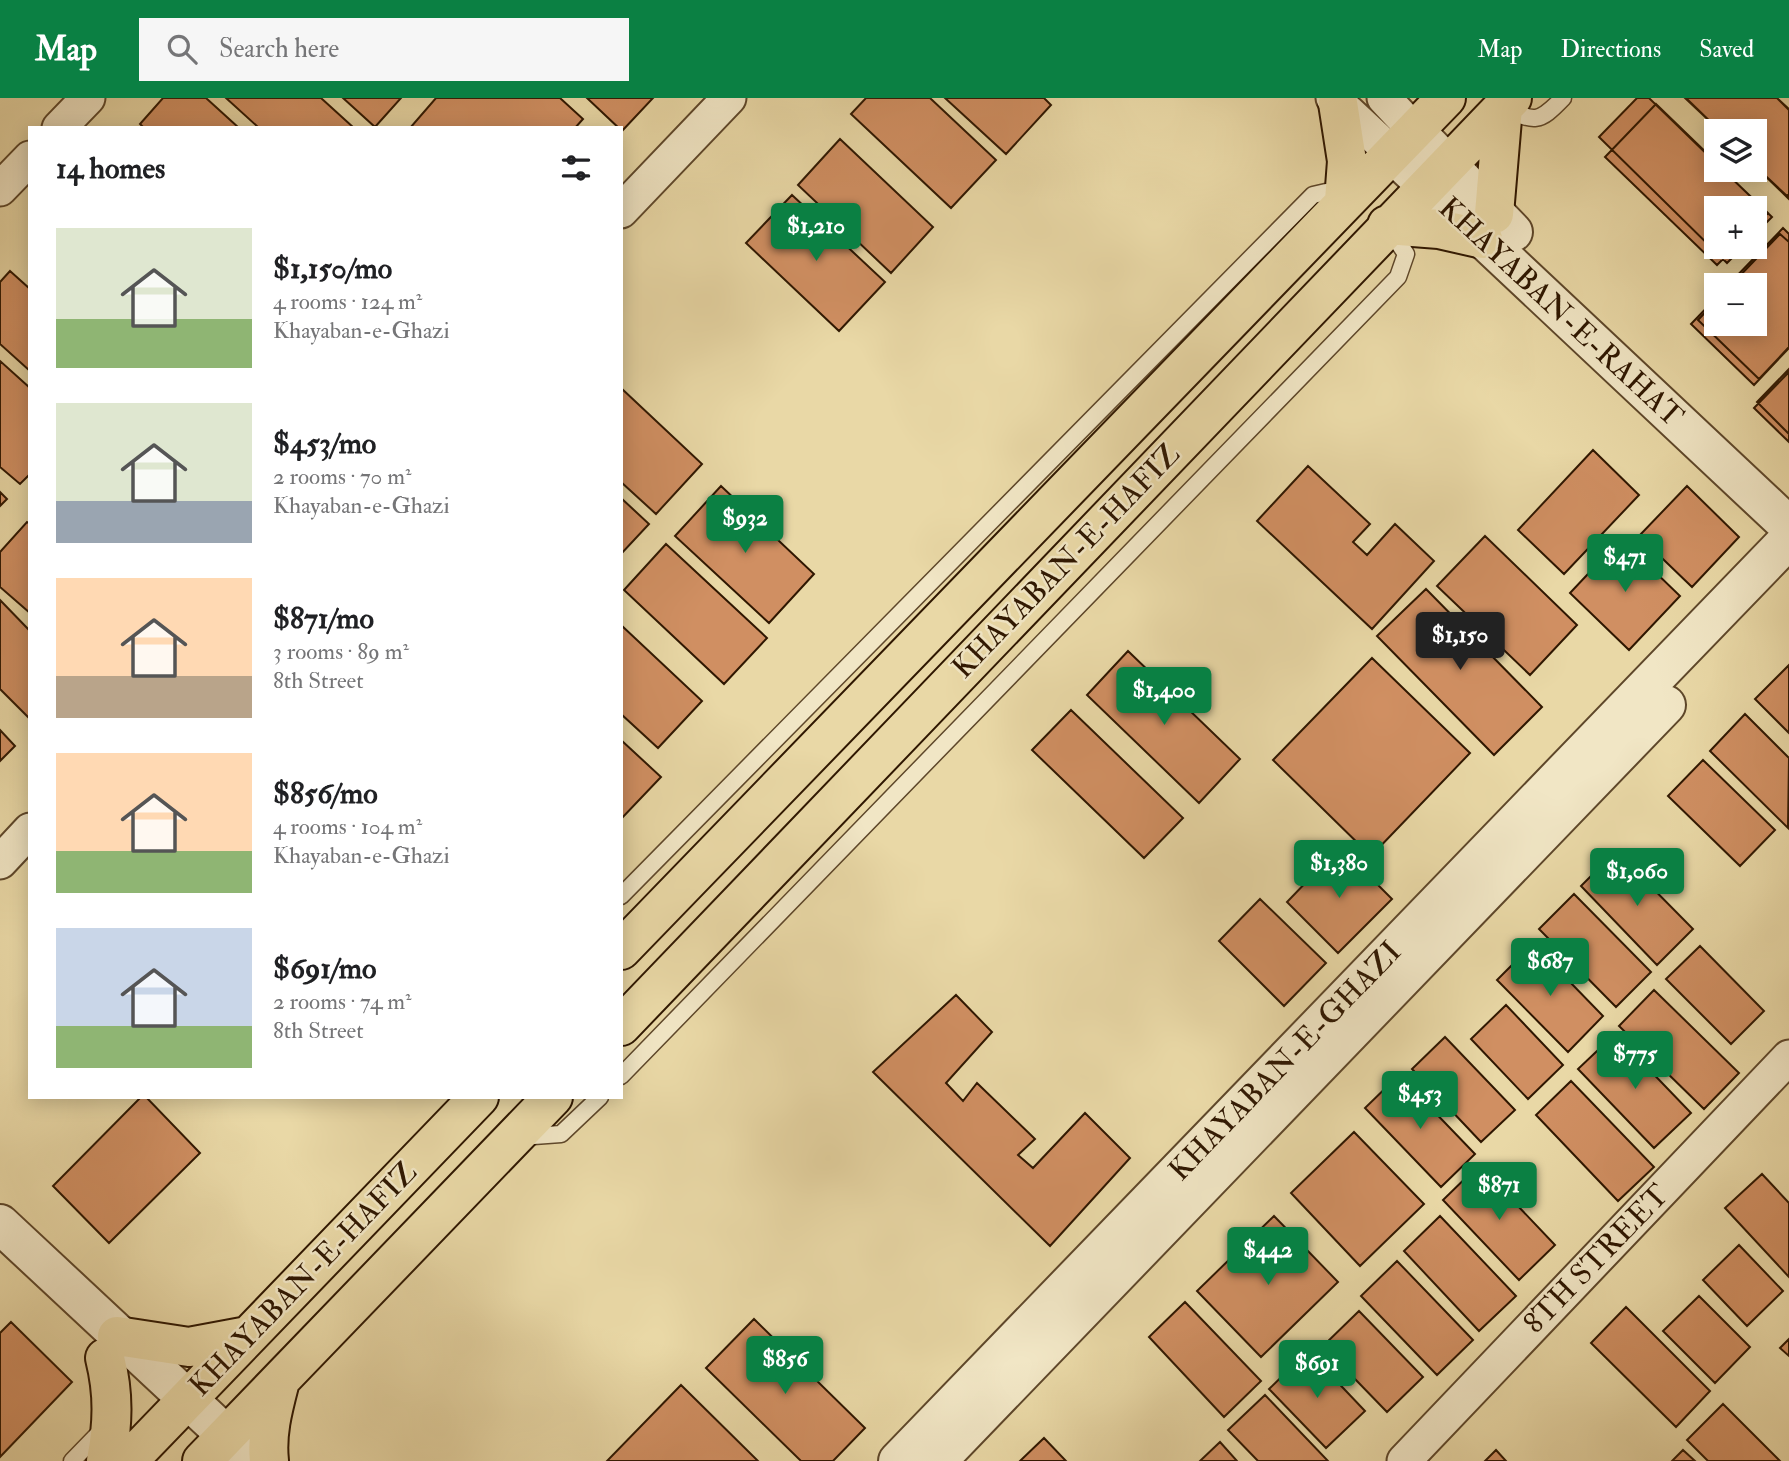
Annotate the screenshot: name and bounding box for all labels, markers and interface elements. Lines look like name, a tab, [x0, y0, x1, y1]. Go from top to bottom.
search box	[139, 18, 629, 81]
text: Map	[35, 29, 97, 70]
icon: search	[163, 30, 201, 68]
text: Search here	[219, 33, 339, 65]
text: Map	[1477, 34, 1522, 65]
text: Directions	[1560, 34, 1661, 65]
text: Saved	[1699, 34, 1754, 65]
map controls	[1704, 119, 1767, 336]
button: layers	[1704, 119, 1767, 182]
icon: filters	[557, 149, 595, 187]
text: 14 homes	[56, 150, 165, 187]
street label: KHAYABAN-E-RAHAT	[1431, 189, 1691, 435]
button: +	[1704, 196, 1767, 259]
pin: $1,210	[759, 204, 873, 263]
text: $1,210	[787, 211, 845, 240]
text: $1,150/mo	[273, 250, 392, 287]
icon: home	[112, 256, 196, 340]
button: −	[1704, 273, 1767, 336]
text: 4 rooms · 124 m²	[273, 287, 422, 316]
text: Khayaban-e-Ghazi	[273, 316, 450, 345]
text: $453/mo	[273, 425, 376, 462]
icon: home	[112, 431, 196, 515]
street label: KHAYABAN-E-HAFIZ	[944, 436, 1188, 686]
text: 2 rooms · 70 m²	[273, 462, 412, 491]
text: Khayaban-e-Ghazi	[273, 491, 450, 520]
pin: $932	[704, 496, 786, 555]
text: $932	[722, 503, 768, 532]
pin: $471	[1584, 534, 1666, 594]
text: $471	[1603, 542, 1647, 571]
text: $871/mo	[273, 600, 374, 637]
icon: home	[112, 606, 196, 690]
pin: $1,150	[1403, 612, 1517, 672]
text: $1,150	[1432, 620, 1488, 649]
text: 3 rooms · 89 m²	[273, 637, 409, 666]
text: 8th Street	[273, 666, 364, 695]
pin: $1,400	[1107, 668, 1221, 727]
text: $1,400	[1132, 675, 1196, 704]
text: $856/mo	[273, 775, 378, 812]
icon: home	[112, 781, 196, 865]
text: 4 rooms · 104 m²	[273, 812, 422, 841]
pin: $1,380	[1282, 840, 1396, 900]
text: Khayaban-e-Ghazi	[273, 841, 450, 870]
text: $1,380	[1310, 848, 1368, 877]
pin: $1,060	[1580, 848, 1694, 908]
text: $1,060	[1606, 856, 1668, 885]
street label: KHAYABAN-E-GHAZI	[1161, 934, 1409, 1188]
pin: $687	[1509, 939, 1591, 998]
text: $687	[1527, 946, 1573, 975]
text: $691/mo	[273, 950, 376, 987]
icon: home	[112, 956, 196, 1040]
text: 2 rooms · 74 m²	[273, 987, 412, 1016]
text: 8th Street	[273, 1016, 364, 1045]
pin: $775	[1594, 1032, 1676, 1091]
text: $775	[1613, 1039, 1657, 1068]
pin: $453	[1379, 1072, 1461, 1131]
text: $453	[1398, 1079, 1442, 1108]
street label: KHAYABAN-E-HAFIZ	[181, 1154, 425, 1404]
pin: $871	[1458, 1162, 1540, 1222]
text: $871	[1478, 1170, 1520, 1199]
street label: 8TH STREET	[1516, 1177, 1676, 1341]
pin: $442	[1227, 1228, 1309, 1287]
text: $442	[1243, 1235, 1293, 1264]
pin: $856	[744, 1336, 826, 1396]
pin: $691	[1276, 1340, 1358, 1400]
text: $856	[762, 1344, 808, 1373]
text: $691	[1295, 1348, 1339, 1377]

